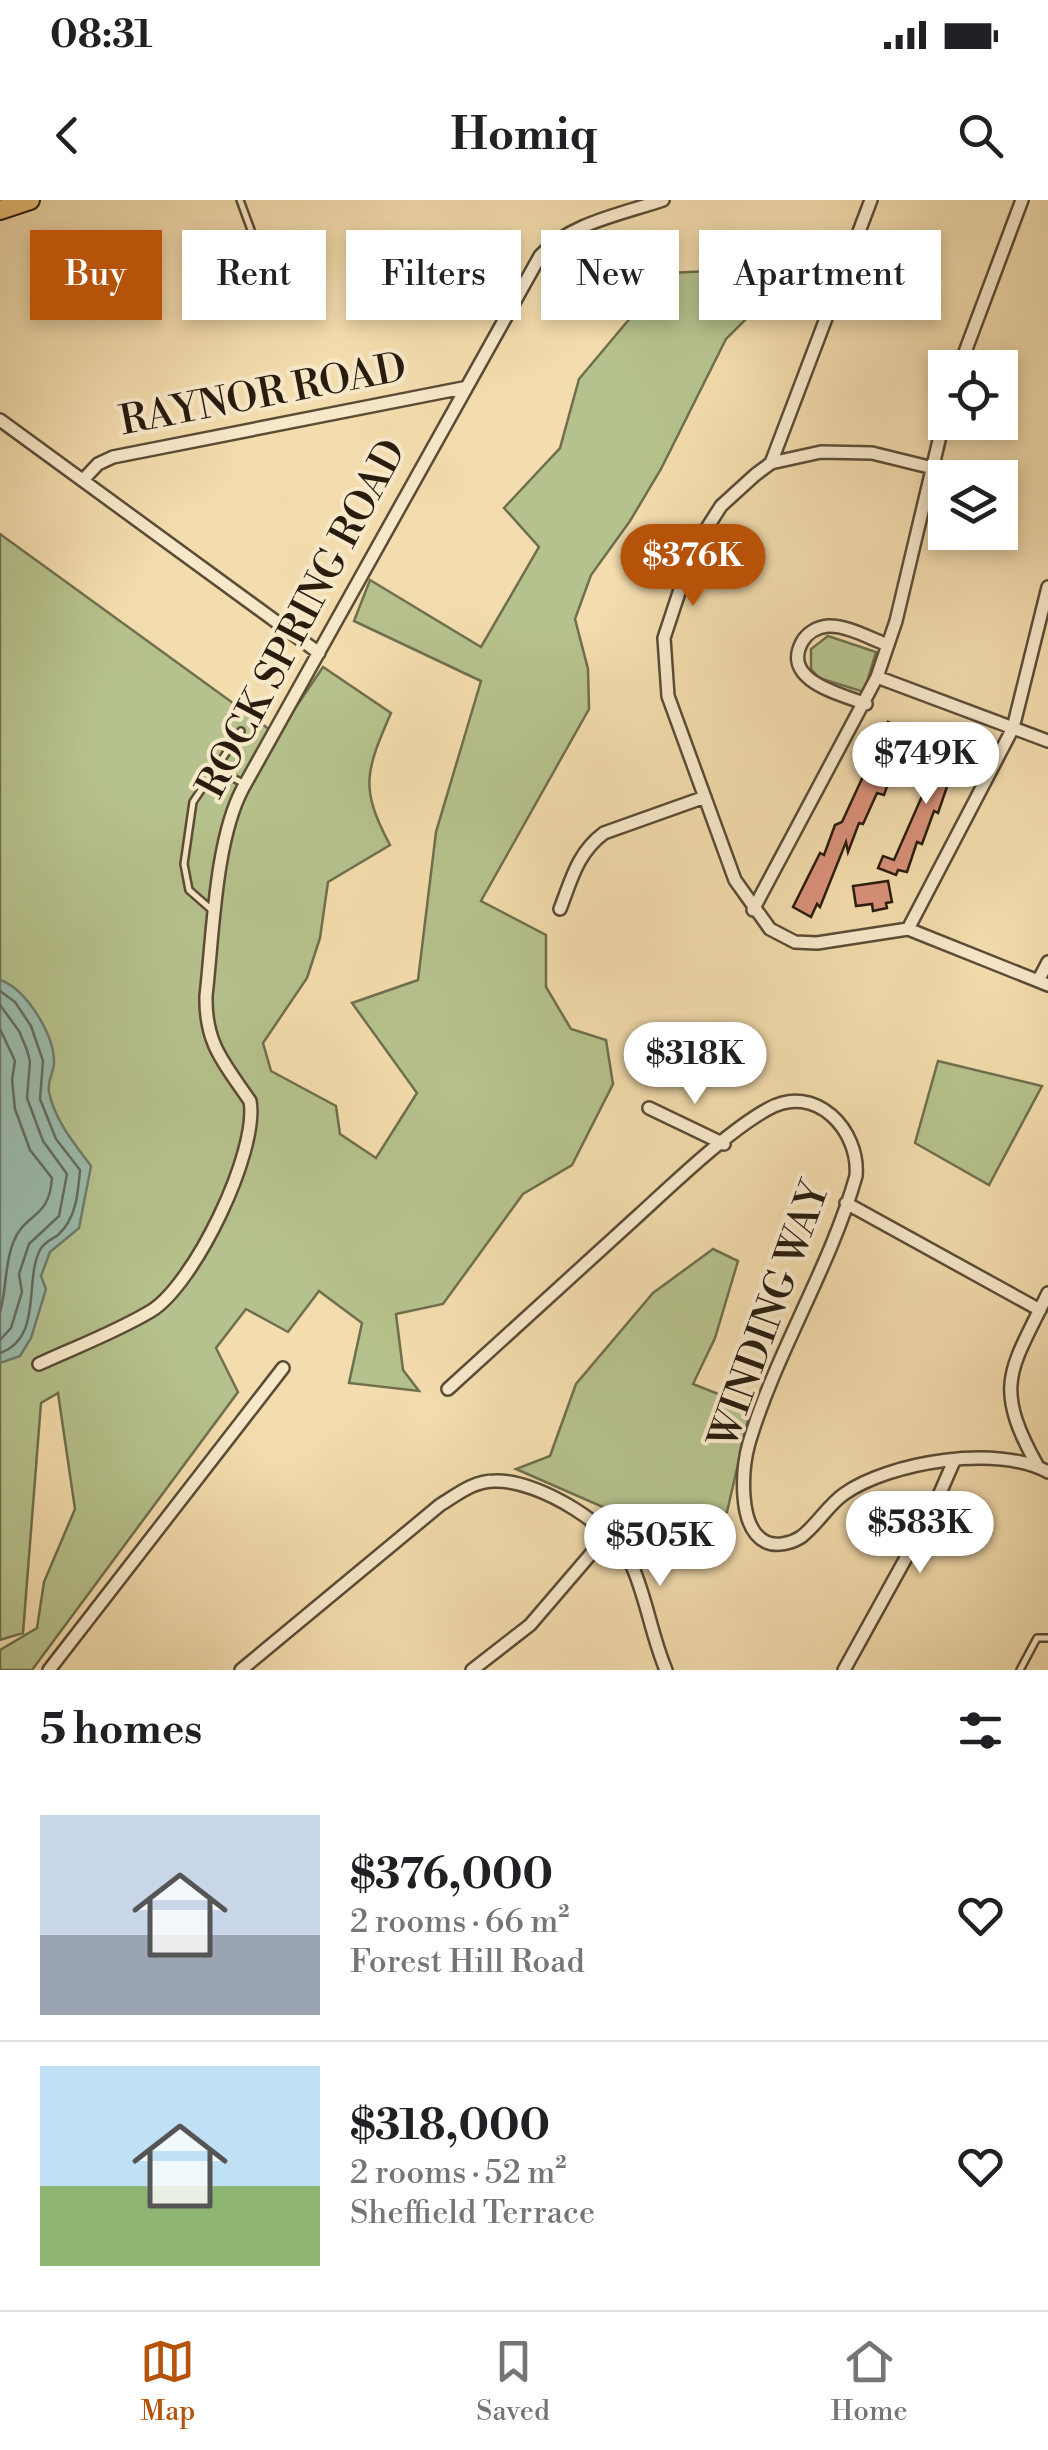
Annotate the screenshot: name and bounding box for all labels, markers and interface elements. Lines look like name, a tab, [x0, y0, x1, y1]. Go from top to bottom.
text: 08:31	[50, 12, 152, 59]
text: Homiq	[451, 107, 597, 164]
icon: back	[40, 108, 95, 163]
icon: search	[953, 108, 1008, 163]
chip: Buy	[30, 230, 162, 320]
chip: Rent	[182, 230, 326, 320]
chip: Filters	[346, 230, 521, 320]
chip: New	[541, 230, 679, 320]
chip: Apartment	[699, 230, 941, 320]
street label: RAYNOR ROAD	[115, 343, 411, 447]
map controls	[928, 350, 1018, 550]
button: locate	[928, 350, 1018, 440]
street label: ROCK SPRING ROAD	[186, 431, 418, 807]
button: layers	[928, 460, 1018, 550]
pin: $376K	[623, 524, 763, 609]
text: $376K	[642, 536, 744, 576]
pin: $749K	[856, 722, 996, 807]
text: $749K	[874, 734, 978, 774]
pin: $318K	[625, 1022, 765, 1107]
text: $318K	[646, 1034, 744, 1074]
street label: WINDING WAY	[698, 1173, 842, 1457]
pin: $583K	[850, 1491, 990, 1576]
text: $583K	[868, 1503, 972, 1543]
pin: $505K	[590, 1504, 730, 1589]
text: $505K	[606, 1516, 714, 1556]
icon: filters	[953, 1703, 1008, 1758]
text: 5 homes	[40, 1704, 202, 1757]
text: $376,000	[350, 1849, 553, 1902]
icon: home	[120, 1855, 240, 1975]
icon: heart	[953, 1888, 1008, 1943]
text: 2 rooms · 66 m²	[350, 1902, 569, 1942]
text: Forest Hill Road	[350, 1942, 585, 1982]
text: $318,000	[350, 2100, 550, 2153]
icon: home	[120, 2106, 240, 2226]
icon: heart	[953, 2139, 1008, 2194]
text: 2 rooms · 52 m²	[350, 2153, 566, 2193]
text: Sheffield Terrace	[350, 2193, 595, 2233]
tab: Map	[140, 2334, 196, 2429]
tab: Saved	[476, 2334, 550, 2429]
tab: Home	[831, 2334, 908, 2429]

